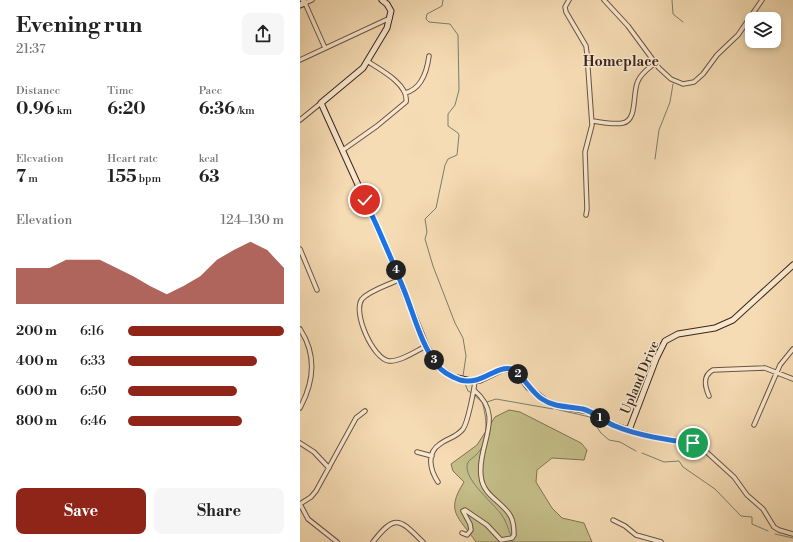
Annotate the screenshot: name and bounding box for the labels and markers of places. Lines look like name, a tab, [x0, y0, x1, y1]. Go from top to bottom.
pin	[348, 183, 382, 217]
pin: 4	[386, 260, 406, 280]
pin: 3	[424, 350, 444, 370]
pin: 2	[508, 364, 528, 384]
pin: 1	[590, 408, 610, 428]
pin	[676, 426, 710, 460]

